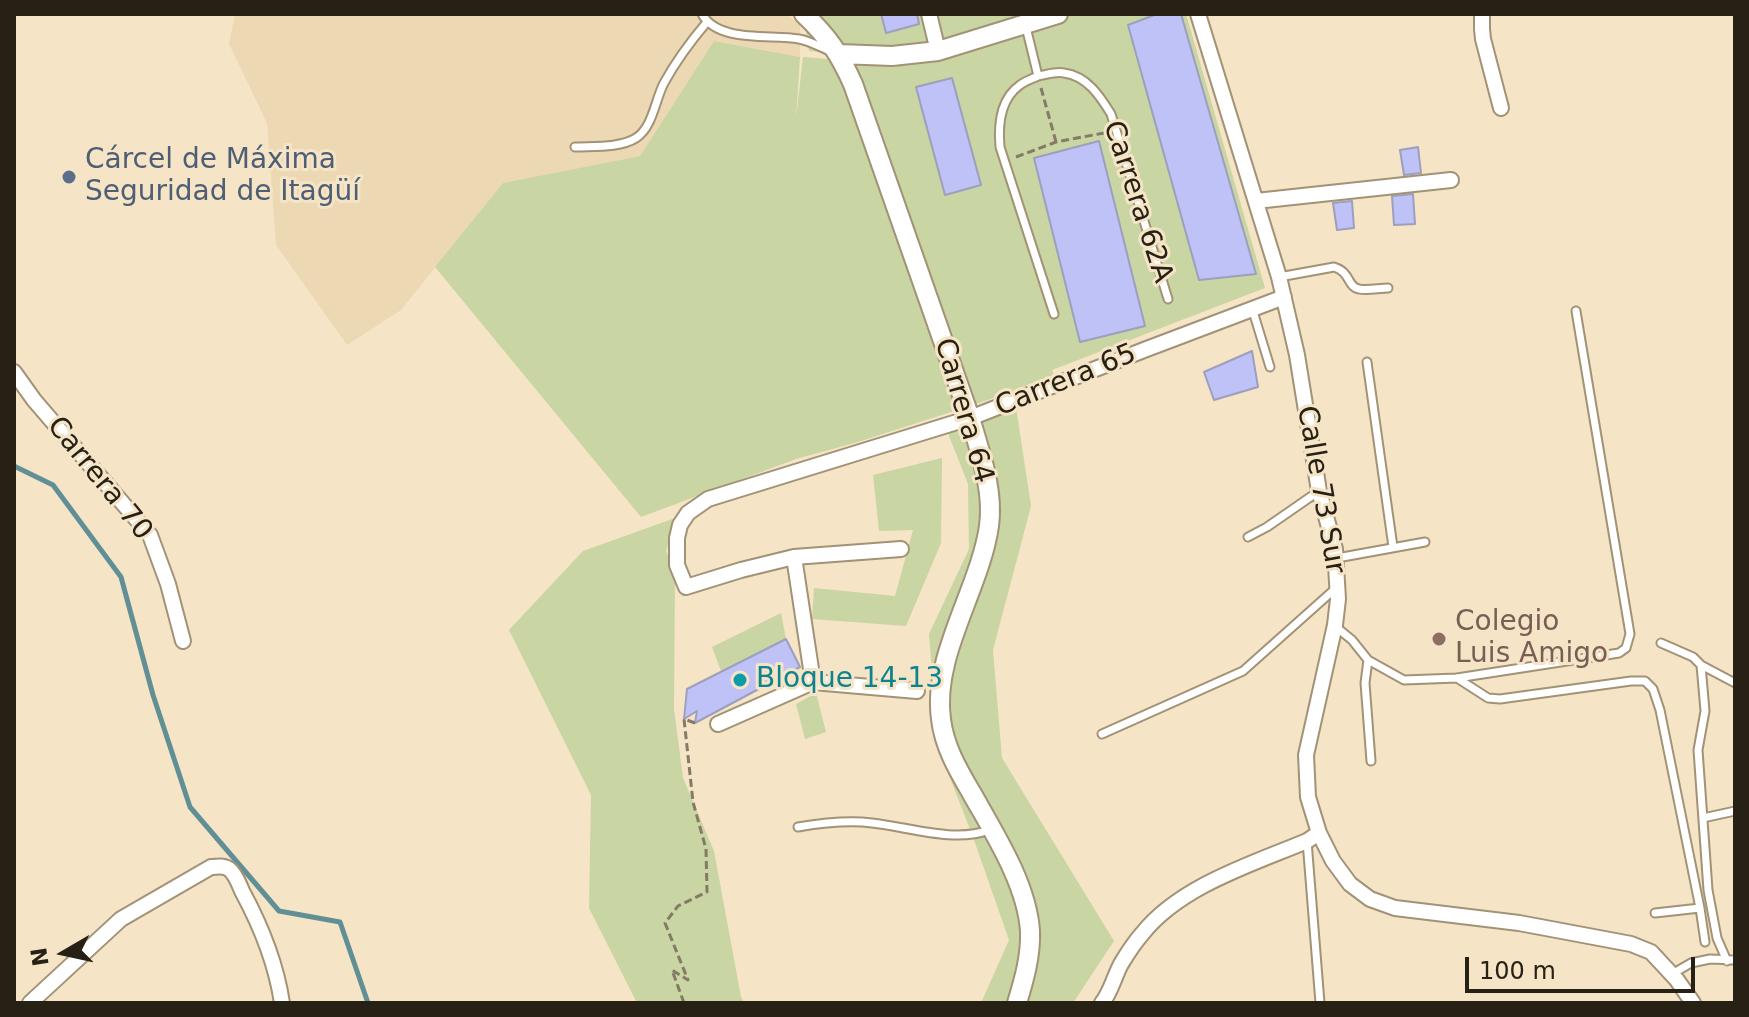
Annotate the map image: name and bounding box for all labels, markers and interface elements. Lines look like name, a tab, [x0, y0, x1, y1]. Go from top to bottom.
street label: Carrera 62A	[1095, 117, 1179, 287]
place label: Cárcel de Máxima Seguridad de Itagüí	[85, 144, 360, 210]
marker: Cárcel de Máxima Seguridad de Itagüí	[60, 168, 78, 186]
street label: Carrera 64	[926, 335, 1000, 487]
street label: Carrera 65	[991, 338, 1141, 424]
street label: Calle 73 Sur	[1289, 403, 1351, 577]
street label: Carrera 70	[39, 411, 159, 547]
place label: Colegio Luis Amigo	[1455, 606, 1608, 672]
marker: Colegio Luis Amigo	[1430, 630, 1448, 648]
place label: Bloque 14-13	[756, 663, 943, 697]
marker: Bloque 14-13	[731, 671, 749, 689]
north arrow	[24, 913, 104, 993]
scale bar	[1469, 941, 1699, 991]
text: N	[26, 946, 54, 968]
text: 100 m	[1479, 957, 1556, 985]

